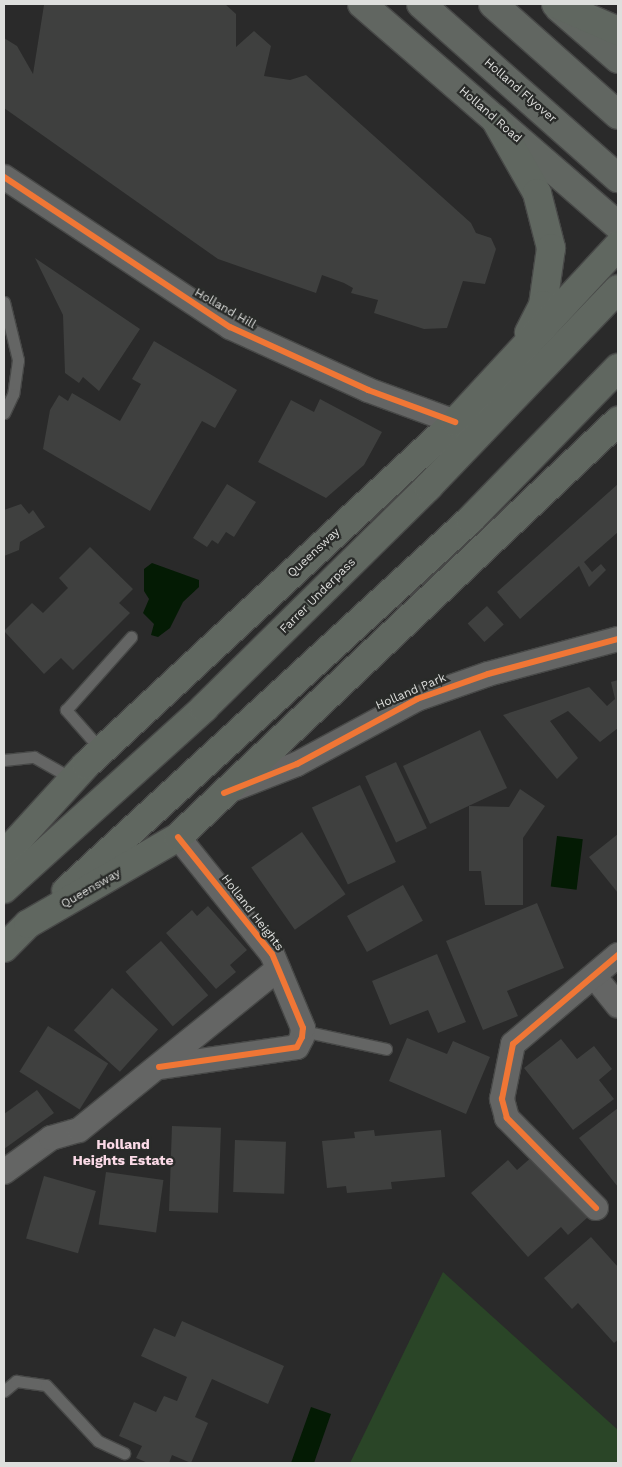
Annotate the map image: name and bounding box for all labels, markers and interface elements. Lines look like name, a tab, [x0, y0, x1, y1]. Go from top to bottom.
street label: Holland Flyover	[481, 56, 559, 126]
street label: Holland Road	[456, 84, 524, 146]
street label: Holland Hill	[192, 286, 258, 332]
street label: Queensway	[285, 525, 343, 581]
street label: Farrer Underpass	[277, 555, 359, 637]
street label: Holland Park	[374, 671, 448, 713]
street label: Queensway	[59, 866, 123, 912]
street label: Holland Heights	[218, 872, 286, 954]
district label: Holland Heights Estate	[72, 1136, 174, 1168]

